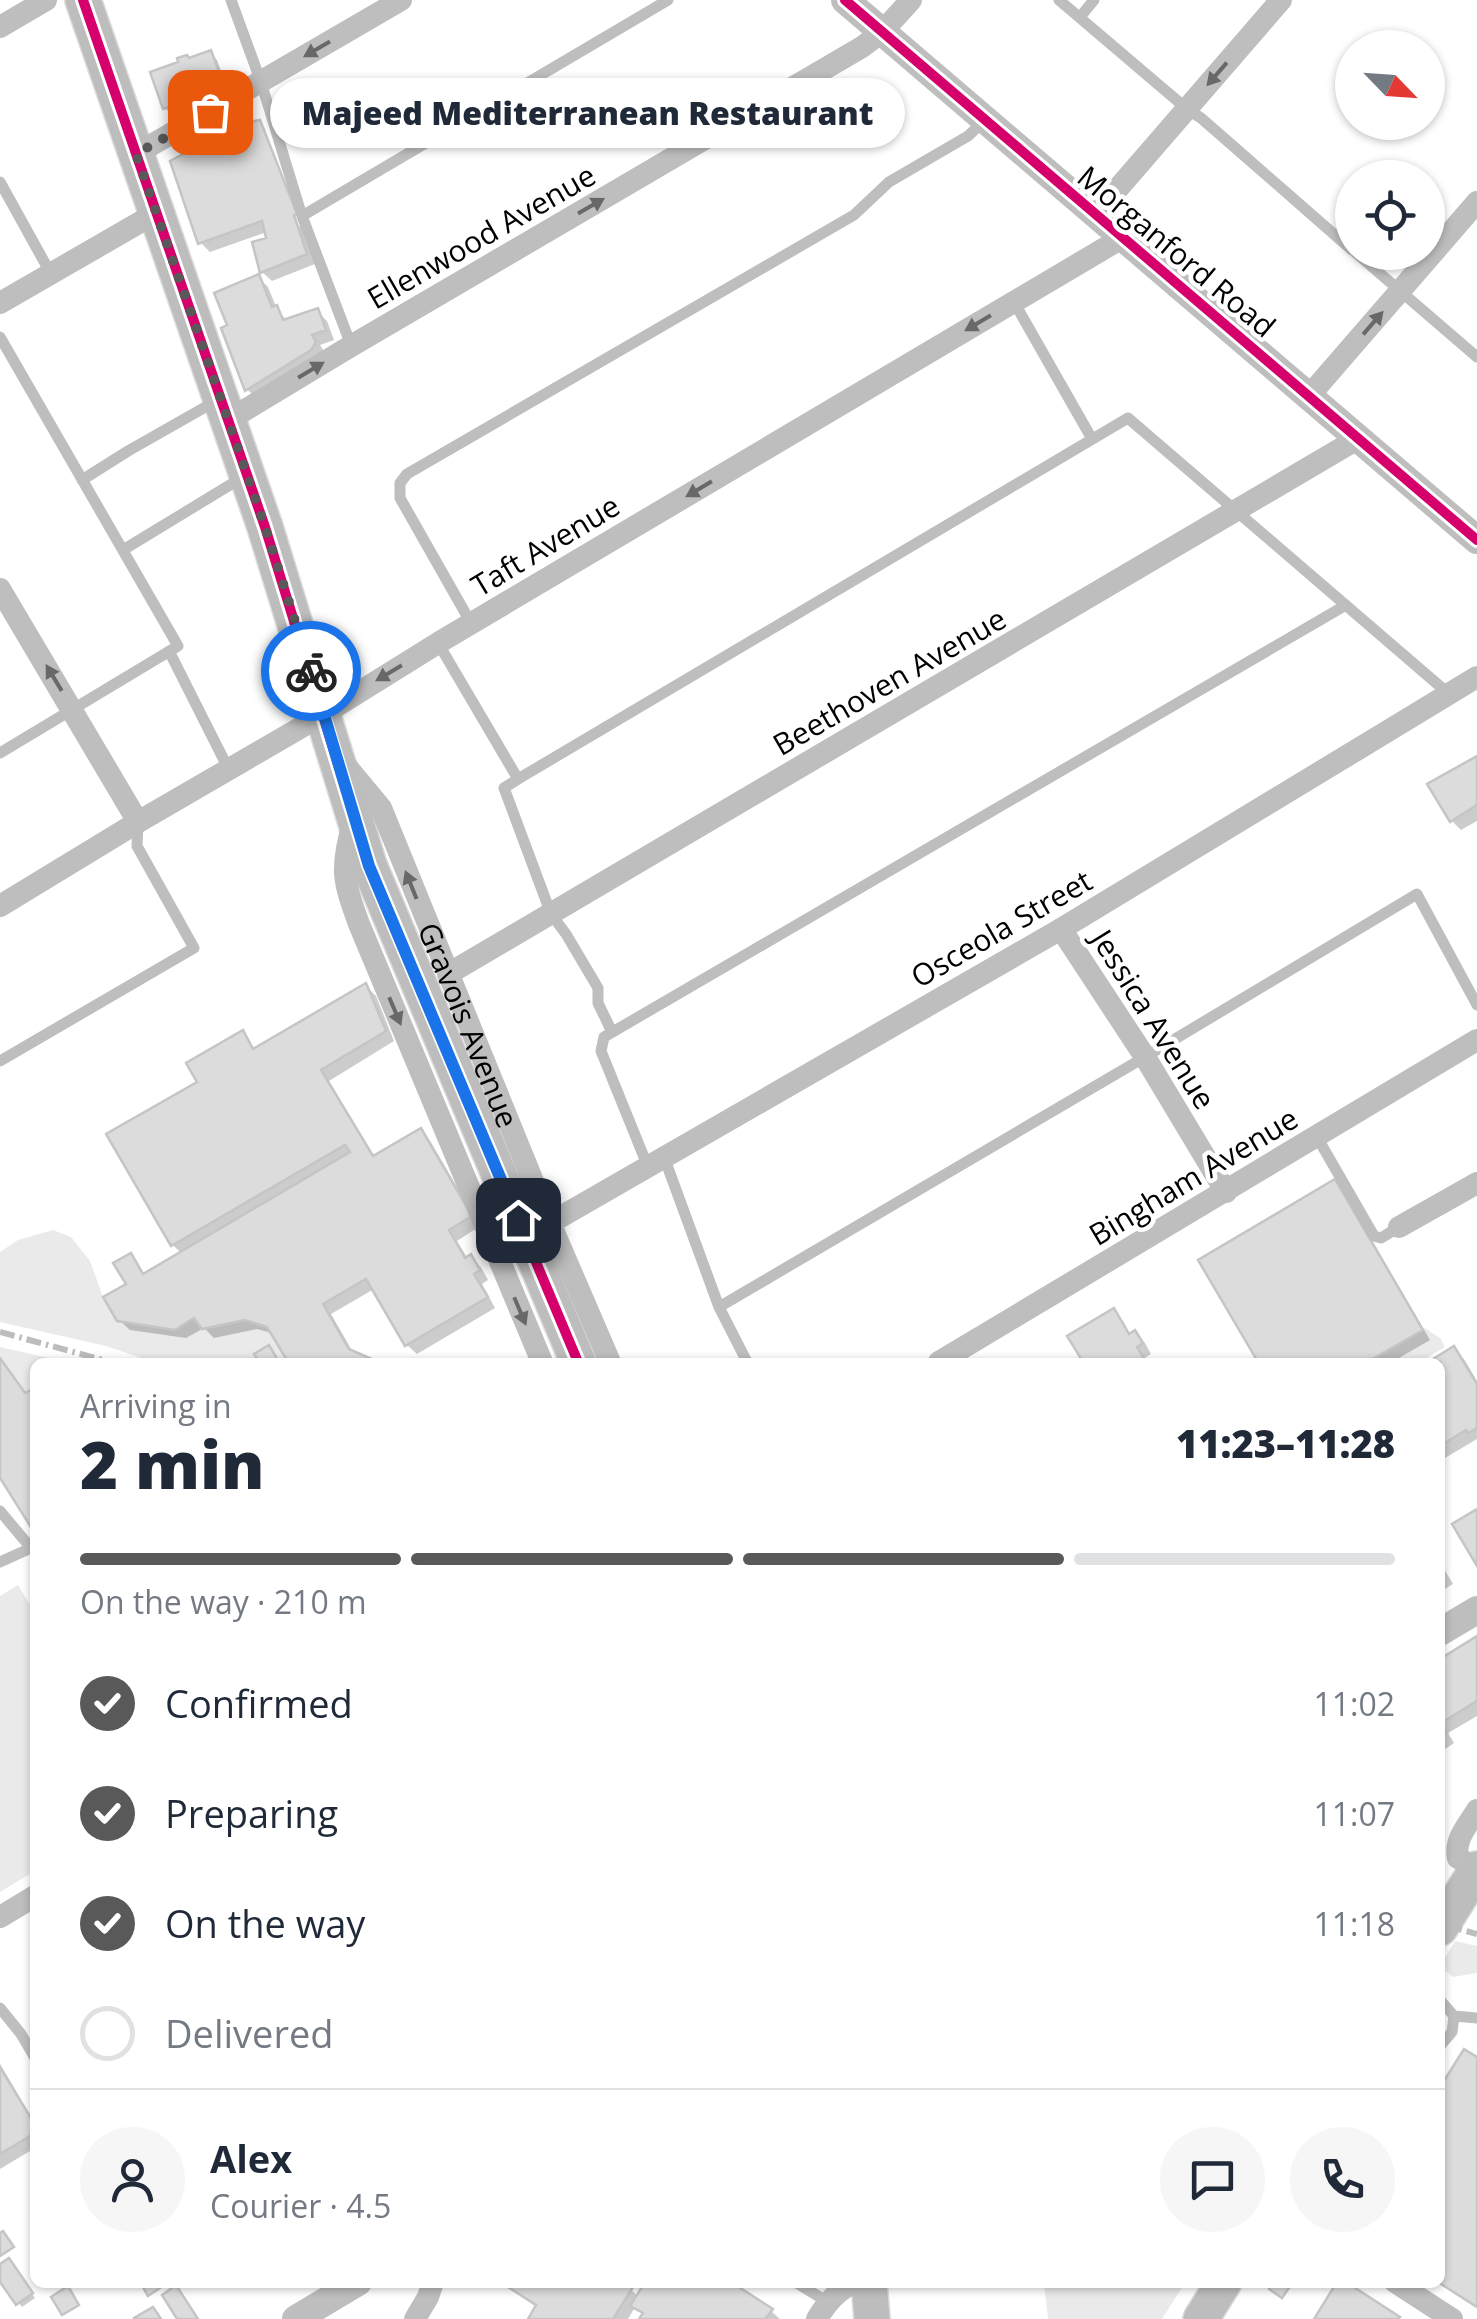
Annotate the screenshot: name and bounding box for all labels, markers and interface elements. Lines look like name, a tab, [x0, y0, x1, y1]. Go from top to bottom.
north arrow	[1335, 30, 1445, 140]
map controls	[1335, 30, 1445, 270]
one-way arrow	[303, 40, 331, 57]
one-way arrow	[1206, 61, 1228, 86]
pin	[168, 70, 253, 155]
callout: Majeed Mediterranean Restaurant	[270, 77, 905, 147]
icon: bag	[183, 85, 238, 140]
text: Majeed Mediterranean Restaurant	[302, 91, 873, 134]
street label: Ellenwood Avenue	[359, 154, 603, 318]
street label: Morganford Road	[1069, 156, 1285, 346]
button: locate	[1335, 160, 1445, 270]
one-way arrow	[577, 198, 605, 215]
one-way arrow	[1362, 310, 1384, 335]
one-way arrow	[964, 314, 992, 331]
one-way arrow	[297, 362, 325, 379]
one-way arrow	[685, 480, 713, 497]
street label: Taft Avenue	[463, 485, 627, 605]
street label: Beethoven Avenue	[765, 598, 1013, 764]
courier	[261, 621, 361, 721]
icon: bike	[284, 644, 339, 699]
one-way arrow	[375, 663, 403, 681]
one-way arrow	[45, 664, 63, 691]
street label: Osceola Street	[903, 860, 1099, 996]
one-way arrow	[403, 870, 419, 900]
street label: Gravois Avenue	[409, 916, 529, 1133]
street label: Jessica Avenue	[1081, 919, 1226, 1117]
one-way arrow	[388, 996, 404, 1026]
street label: Bingham Avenue	[1081, 1097, 1305, 1255]
pin	[476, 1178, 561, 1263]
icon: home	[491, 1193, 546, 1248]
one-way arrow	[512, 1296, 528, 1326]
text: Arriving in	[80, 1384, 232, 1427]
text: 11:23–11:28	[1176, 1417, 1395, 1469]
text: 2 min	[80, 1420, 265, 1508]
text: On the way · 210 m	[80, 1580, 367, 1623]
icon: check	[80, 1676, 135, 1731]
text: Confirmed	[165, 1677, 353, 1729]
text: 11:02	[1313, 1682, 1395, 1725]
icon: check	[80, 1786, 135, 1841]
text: Preparing	[165, 1787, 338, 1839]
text: 11:07	[1313, 1792, 1395, 1835]
icon: check	[80, 1896, 135, 1951]
text: On the way	[165, 1897, 365, 1949]
text: 11:18	[1313, 1902, 1395, 1945]
text: Delivered	[165, 2007, 334, 2059]
button: person	[80, 2127, 185, 2232]
button: chat	[1160, 2127, 1265, 2232]
button: phone	[1290, 2127, 1395, 2232]
text: Alex	[210, 2132, 292, 2184]
text: Courier · 4.5	[210, 2184, 391, 2227]

